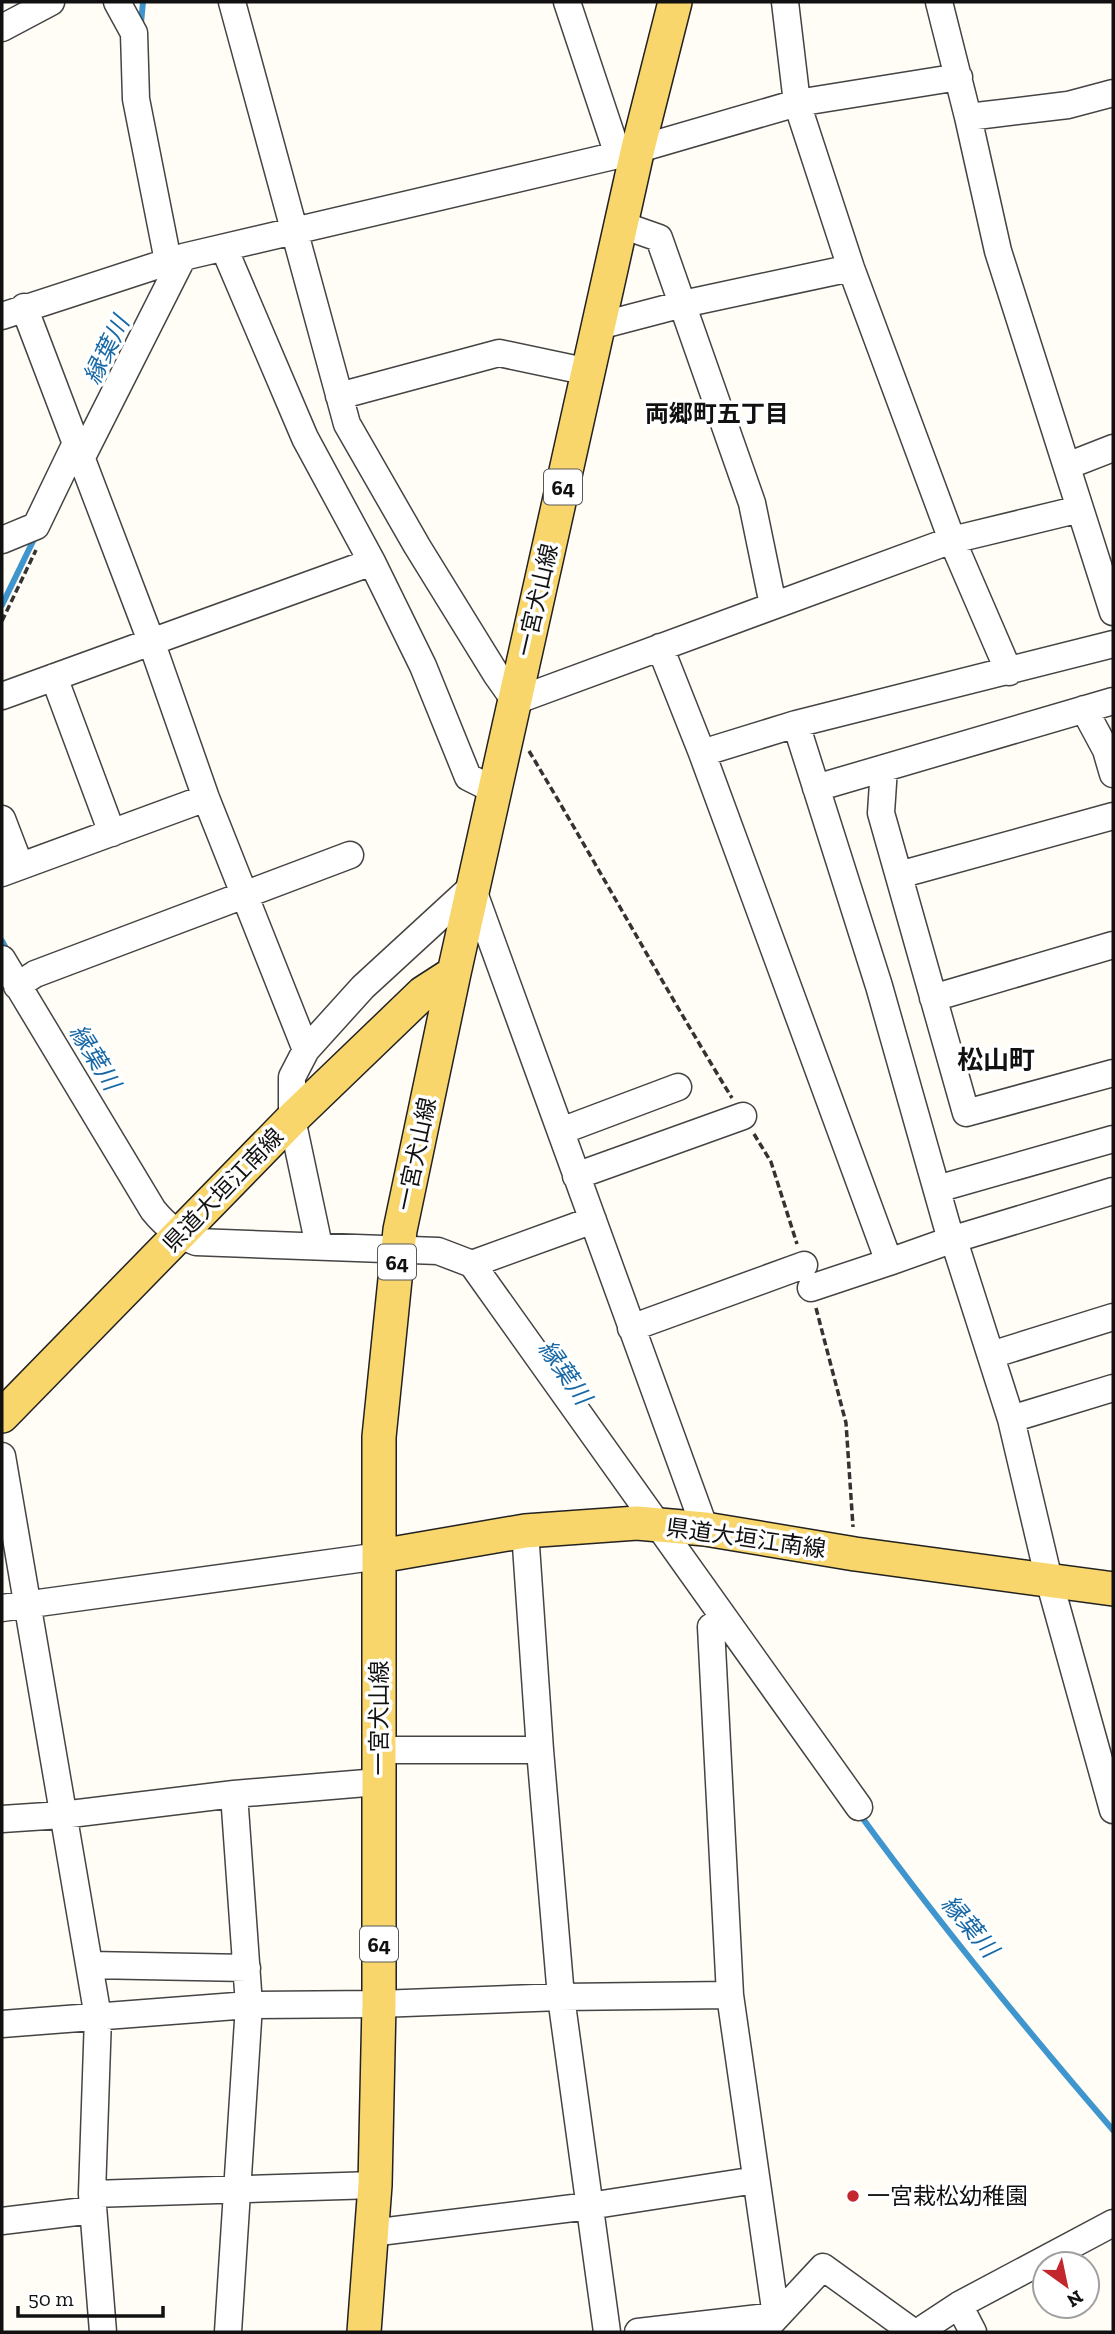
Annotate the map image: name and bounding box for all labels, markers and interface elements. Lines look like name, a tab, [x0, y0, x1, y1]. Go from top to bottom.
water label: 縁葉川	[77, 309, 136, 389]
district label: 両郷町五丁目	[645, 399, 789, 428]
road number: 64	[544, 470, 582, 504]
street label: 一宮犬山線	[510, 541, 564, 659]
water label: 縁葉川	[64, 1019, 128, 1098]
district label: 松山町	[957, 1044, 1035, 1076]
street label: 一宮犬山線	[390, 1095, 442, 1213]
street label: 県道大垣江南線	[157, 1122, 289, 1258]
road number: 64	[378, 1244, 416, 1280]
water label: 縁葉川	[532, 1334, 599, 1412]
street label: 県道大垣江南線	[664, 1513, 828, 1563]
street label: 一宮犬山線	[365, 1661, 393, 1776]
water label: 縁葉川	[936, 1889, 1006, 1965]
road number: 64	[360, 1926, 398, 1962]
place label: 一宮栽松幼稚園	[867, 2182, 1028, 2210]
marker: 一宮栽松幼稚園	[845, 2188, 861, 2204]
north arrow	[1031, 2250, 1101, 2320]
scale bar	[18, 2274, 163, 2318]
text: N	[1063, 2285, 1087, 2312]
text: 50 m	[28, 2286, 74, 2311]

